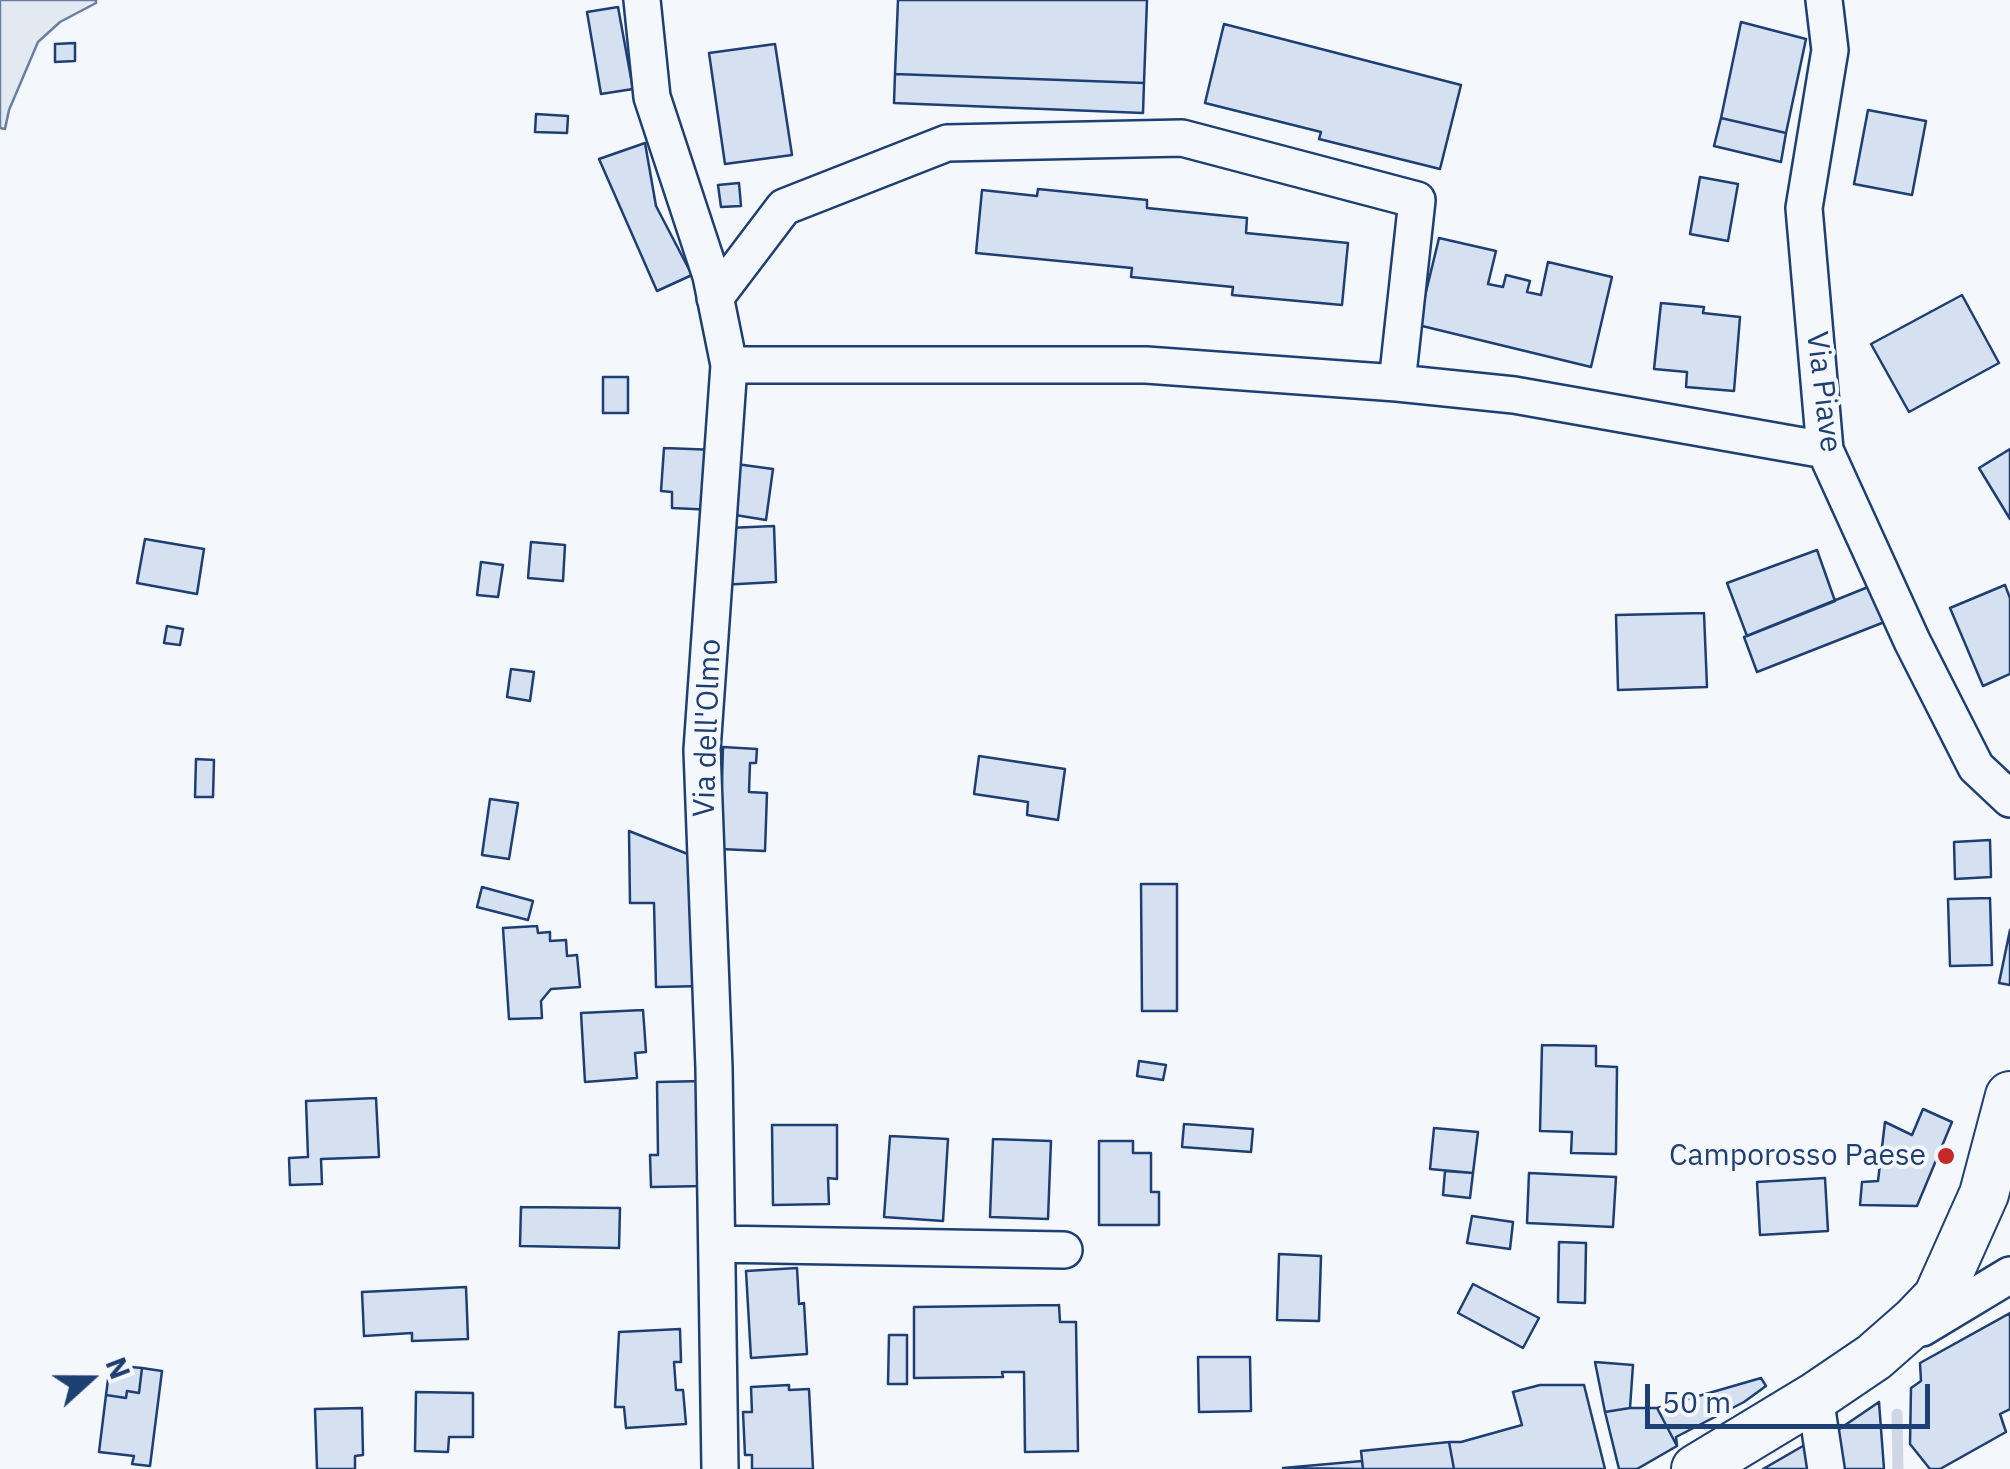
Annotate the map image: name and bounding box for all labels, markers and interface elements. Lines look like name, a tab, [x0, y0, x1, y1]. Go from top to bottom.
street label: Via Piave	[1798, 330, 1848, 454]
street label: Via dell'Olmo	[687, 638, 729, 818]
place label: Camporosso Paese	[1669, 1138, 1926, 1174]
marker: Camporosso Paese	[1935, 1145, 1957, 1167]
north arrow	[40, 1329, 140, 1429]
text: N	[98, 1352, 139, 1384]
scale bar	[1650, 1364, 1935, 1426]
text: 50 m	[1662, 1382, 1731, 1421]

